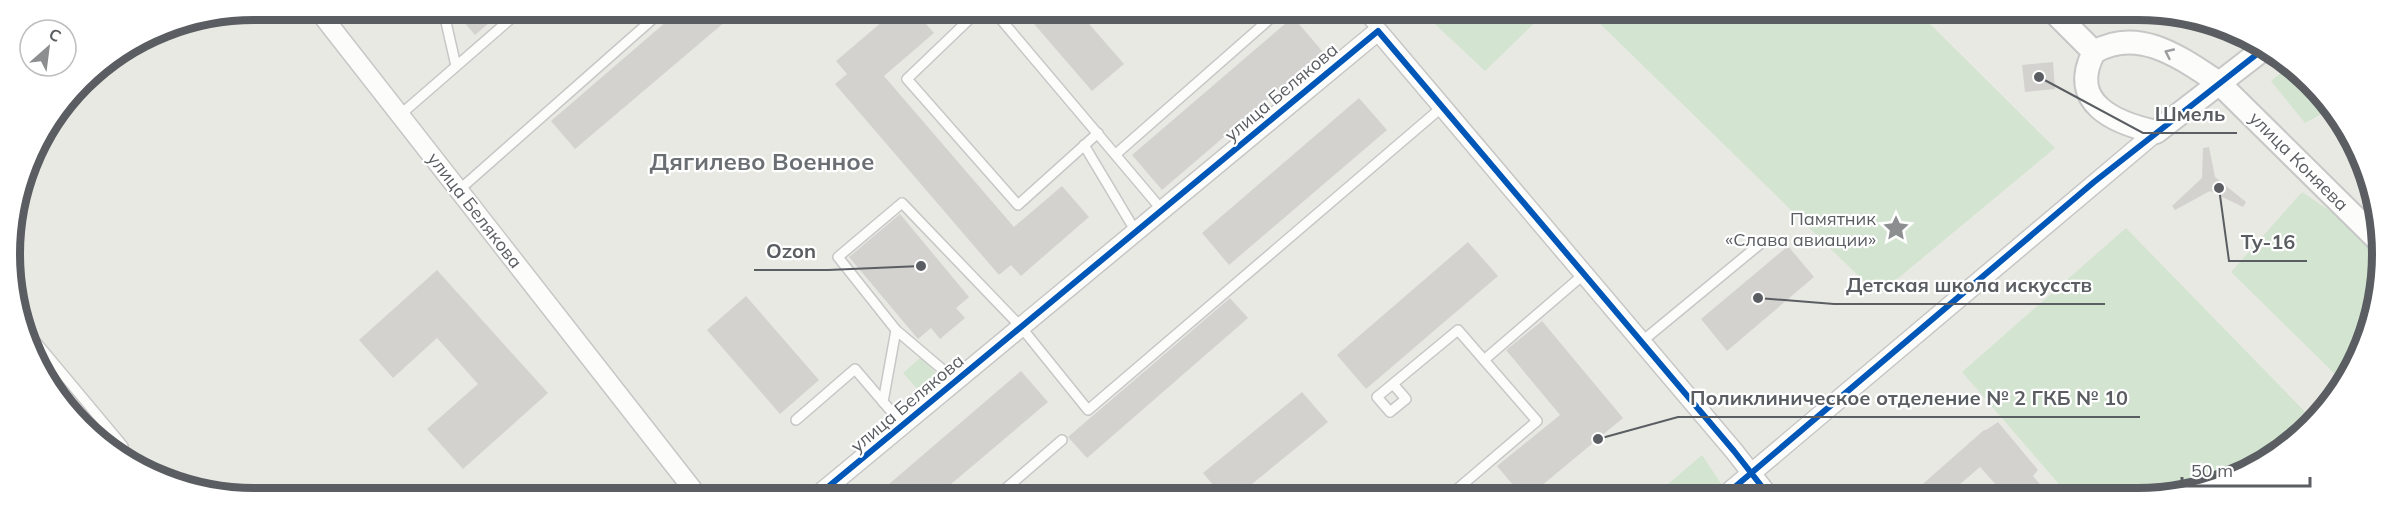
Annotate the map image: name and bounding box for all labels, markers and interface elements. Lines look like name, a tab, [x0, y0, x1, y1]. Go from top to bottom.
north arrow	[18, 18, 78, 78]
text: С	[46, 23, 65, 46]
street label: улица Белякова	[1220, 38, 1342, 146]
one-way arrow	[2164, 49, 2175, 61]
callout: Шмель	[2143, 95, 2237, 133]
text: Шмель	[2155, 101, 2225, 126]
street label: улица Коняева	[2245, 107, 2353, 215]
district label: Дягилево Военное	[650, 146, 874, 176]
street label: улица Белякова	[423, 147, 527, 273]
place label: Памятник «Слава авиации»	[1725, 207, 1876, 251]
place icon: Памятник «Слава авиации»	[1881, 213, 1911, 243]
callout: Ту-16	[2229, 223, 2307, 261]
text: Ту-16	[2241, 229, 2295, 254]
callout: Ozon	[754, 232, 828, 270]
text: Ozon	[766, 238, 816, 263]
callout: Детская школа искусств	[1834, 266, 2105, 304]
text: Детская школа искусств	[1846, 272, 2092, 297]
street label: улица Белякова	[846, 349, 968, 457]
callout: Поликлиническое отделение № 2 ГКБ № 10	[1678, 379, 2140, 417]
text: Поликлиническое отделение № 2 ГКБ № 10	[1690, 385, 2128, 410]
scale bar	[2182, 450, 2310, 488]
text: 50 m	[2191, 459, 2233, 482]

